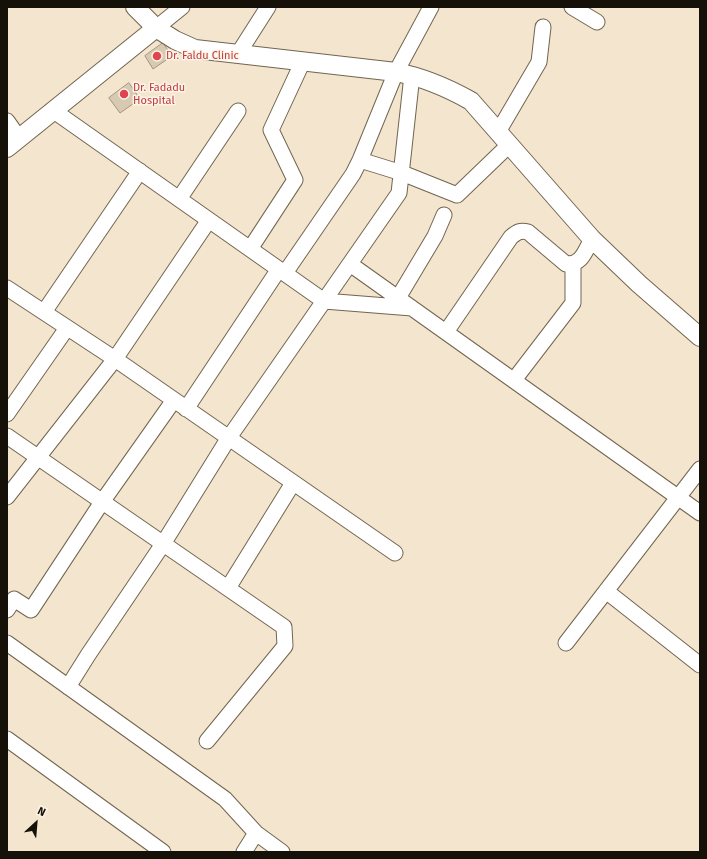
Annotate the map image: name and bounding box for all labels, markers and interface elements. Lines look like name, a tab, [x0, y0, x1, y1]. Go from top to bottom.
place label: Dr. Faldu Clinic	[166, 49, 239, 63]
marker: Dr. Faldu Clinic	[151, 50, 163, 62]
place label: Dr. Fadadu Hospital	[133, 81, 185, 107]
marker: Dr. Fadadu Hospital	[118, 88, 130, 100]
north arrow	[16, 803, 56, 843]
text: N	[35, 804, 48, 819]

